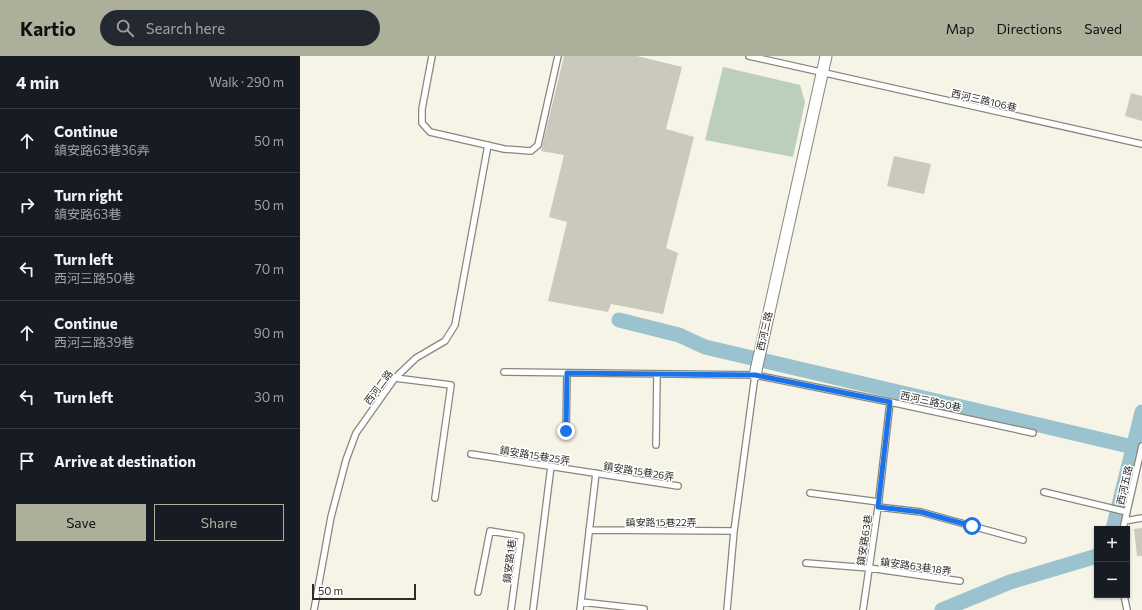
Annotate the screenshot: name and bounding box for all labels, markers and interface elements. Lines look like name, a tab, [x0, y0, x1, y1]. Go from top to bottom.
search box	[100, 10, 380, 46]
text: Kartio	[20, 17, 76, 40]
icon: search	[114, 17, 136, 39]
text: Search here	[146, 19, 225, 37]
text: Map	[946, 20, 975, 37]
text: Directions	[997, 20, 1062, 37]
text: Saved	[1084, 20, 1122, 37]
text: 4 min	[16, 72, 59, 93]
text: Walk · 290 m	[209, 74, 284, 90]
street label: 西河三路106巷	[950, 87, 1018, 113]
text: Continue	[54, 122, 118, 140]
icon: ahead	[16, 130, 38, 152]
text: 50 m	[254, 133, 284, 149]
text: 鎮安路63巷36弄	[54, 142, 150, 158]
text: Turn right	[54, 186, 123, 204]
icon: right	[16, 194, 38, 216]
text: 50 m	[254, 197, 284, 213]
text: 鎮安路63巷	[54, 206, 121, 222]
text: Turn left	[54, 250, 113, 268]
icon: left	[16, 258, 38, 280]
text: 70 m	[255, 261, 284, 277]
text: 西河三路50巷	[54, 270, 135, 286]
street label: 西河三路	[754, 310, 774, 352]
text: Continue	[54, 314, 118, 332]
icon: ahead	[16, 322, 38, 344]
text: 90 m	[254, 325, 284, 341]
text: 西河三路39巷	[54, 334, 134, 350]
street label: 西河二路	[361, 367, 395, 407]
icon: left	[16, 386, 38, 408]
text: Turn left	[54, 388, 113, 406]
text: 30 m	[254, 389, 284, 405]
street label: 西河三路50巷	[899, 389, 963, 413]
route end	[557, 422, 575, 440]
street label: 鎮安路15巷25弄	[499, 443, 571, 467]
icon: arrive	[16, 450, 38, 472]
text: Arrive at destination	[54, 452, 196, 470]
street label: 鎮安路15巷26弄	[603, 459, 675, 483]
street label: 西河五路	[1114, 464, 1134, 506]
button: Save	[16, 504, 146, 541]
button: Share	[154, 504, 284, 541]
street label: 鎮安路63巷	[854, 514, 874, 566]
street label: 鎮安路15巷22弄	[625, 516, 697, 528]
route start	[963, 517, 981, 535]
map controls	[1094, 526, 1130, 598]
button: +	[1094, 526, 1130, 562]
street label: 鎮安路1巷	[500, 538, 518, 584]
street label: 鎮安路63巷18弄	[879, 555, 953, 577]
button: −	[1094, 562, 1130, 598]
scale bar	[312, 582, 416, 601]
text: 50 m	[318, 584, 343, 597]

